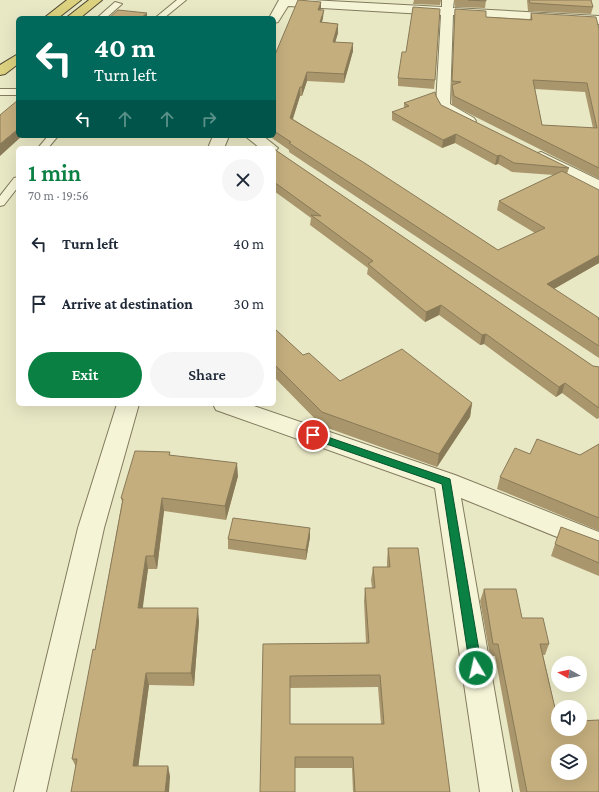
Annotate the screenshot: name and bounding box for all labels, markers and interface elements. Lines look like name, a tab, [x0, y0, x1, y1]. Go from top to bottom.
icon: left	[28, 32, 80, 84]
text: 40 m	[94, 32, 155, 63]
text: Turn left	[94, 65, 157, 85]
icon: left	[72, 108, 94, 130]
icon: ahead	[114, 108, 136, 130]
icon: ahead	[156, 108, 178, 130]
icon: right	[198, 108, 220, 130]
text: 1 min	[28, 159, 81, 186]
button: close	[222, 159, 264, 201]
text: 70 m · 19:56	[28, 188, 89, 203]
icon: left	[28, 233, 50, 255]
text: Turn left	[62, 236, 118, 252]
text: 40 m	[233, 236, 264, 252]
icon: arrive	[28, 293, 50, 315]
text: Arrive at destination	[62, 296, 193, 312]
text: 30 m	[234, 296, 264, 312]
button: Exit	[28, 352, 142, 398]
button: Share	[150, 352, 264, 398]
pin	[296, 418, 330, 452]
icon: arrive	[302, 424, 324, 446]
position arrow	[455, 647, 497, 689]
north arrow	[551, 656, 587, 692]
map controls	[551, 656, 587, 780]
button: sound	[551, 700, 587, 736]
button: layers	[551, 744, 587, 780]

